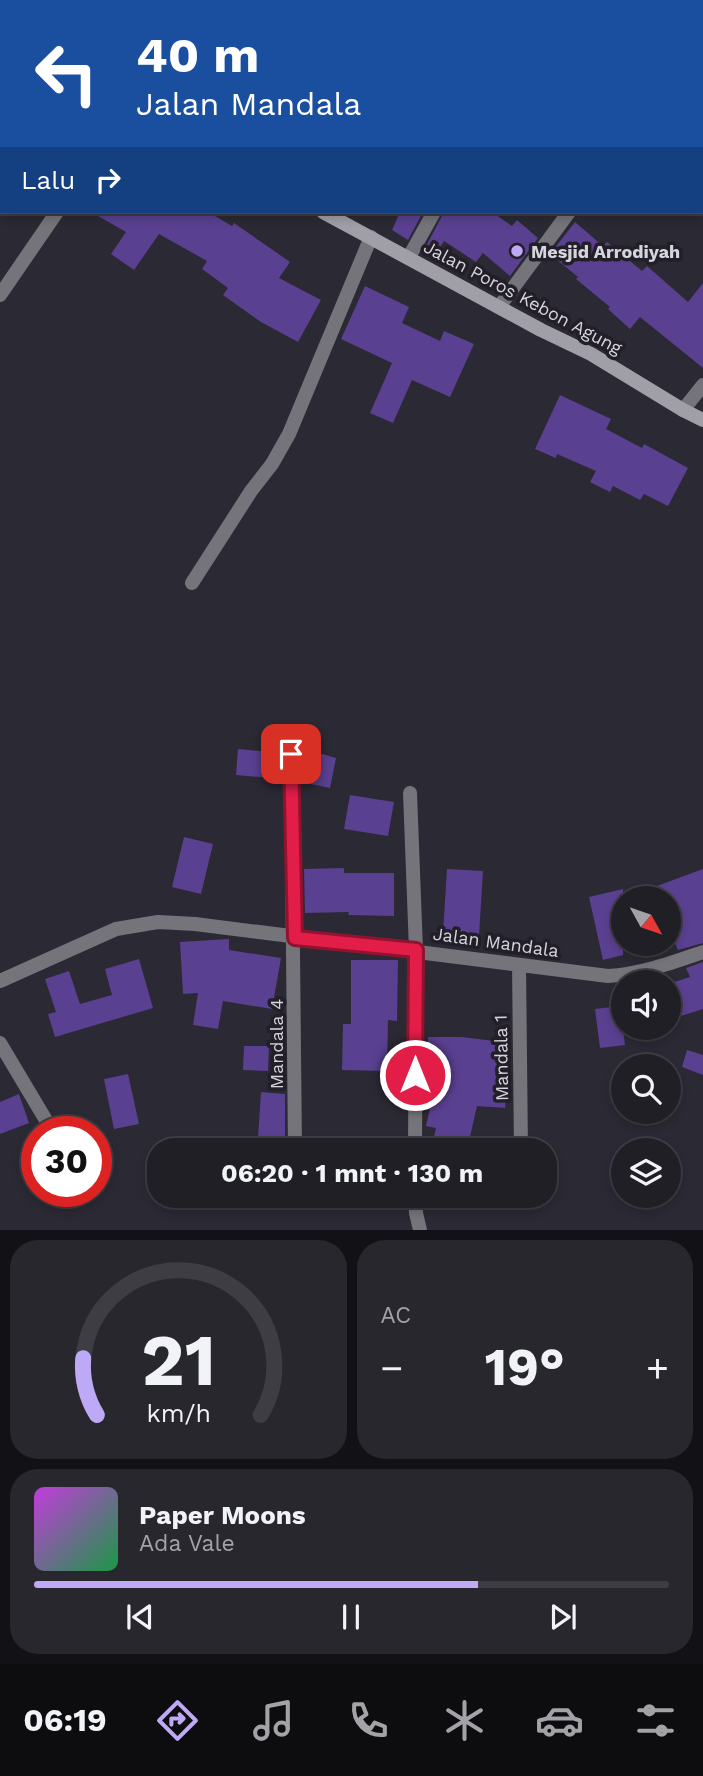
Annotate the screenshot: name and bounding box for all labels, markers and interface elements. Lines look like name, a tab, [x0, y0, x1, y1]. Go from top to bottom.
text: 40 m	[136, 26, 259, 84]
icon: left	[21, 28, 112, 119]
text: Jalan Mandala	[136, 85, 361, 123]
icon: right	[89, 161, 127, 199]
text: Lalu	[21, 165, 75, 195]
street label: Jalan Poros Kebon Agung	[420, 236, 626, 358]
place label: Mesjid Arrodiyah	[531, 241, 680, 262]
marker: Mesjid Arrodiyah	[509, 243, 525, 259]
pin	[261, 724, 321, 784]
icon: arrive	[272, 735, 310, 773]
north arrow	[611, 886, 681, 956]
map controls	[611, 886, 681, 1208]
street label: Jalan Mandala	[432, 923, 560, 961]
button: sound	[611, 970, 681, 1040]
street label: Mandala 4	[266, 999, 287, 1089]
street label: Mandala 1	[490, 1015, 512, 1101]
position arrow	[378, 1038, 452, 1112]
button: search	[611, 1054, 681, 1124]
speed limit sign: 30	[21, 1116, 112, 1207]
button: layers	[611, 1138, 681, 1208]
text: 06:20 · 1 mnt · 130 m	[221, 1158, 483, 1188]
text: AC	[381, 1302, 411, 1329]
text: 21	[141, 1318, 216, 1404]
text: 19°	[485, 1337, 565, 1398]
text: −	[381, 1346, 403, 1390]
text: +	[646, 1346, 669, 1390]
text: km/h	[146, 1399, 210, 1428]
text: Paper Moons	[139, 1500, 306, 1530]
text: Ada Vale	[139, 1530, 235, 1557]
icon: previous	[121, 1598, 159, 1636]
icon: pause	[332, 1598, 370, 1636]
icon: next	[544, 1598, 582, 1636]
icon: directions	[153, 1696, 202, 1745]
icon: music	[249, 1696, 298, 1745]
icon: phone	[344, 1696, 393, 1745]
icon: climate	[440, 1696, 489, 1745]
icon: car	[535, 1696, 584, 1745]
icon: filters	[631, 1696, 680, 1745]
text: 06:19	[23, 1701, 107, 1739]

